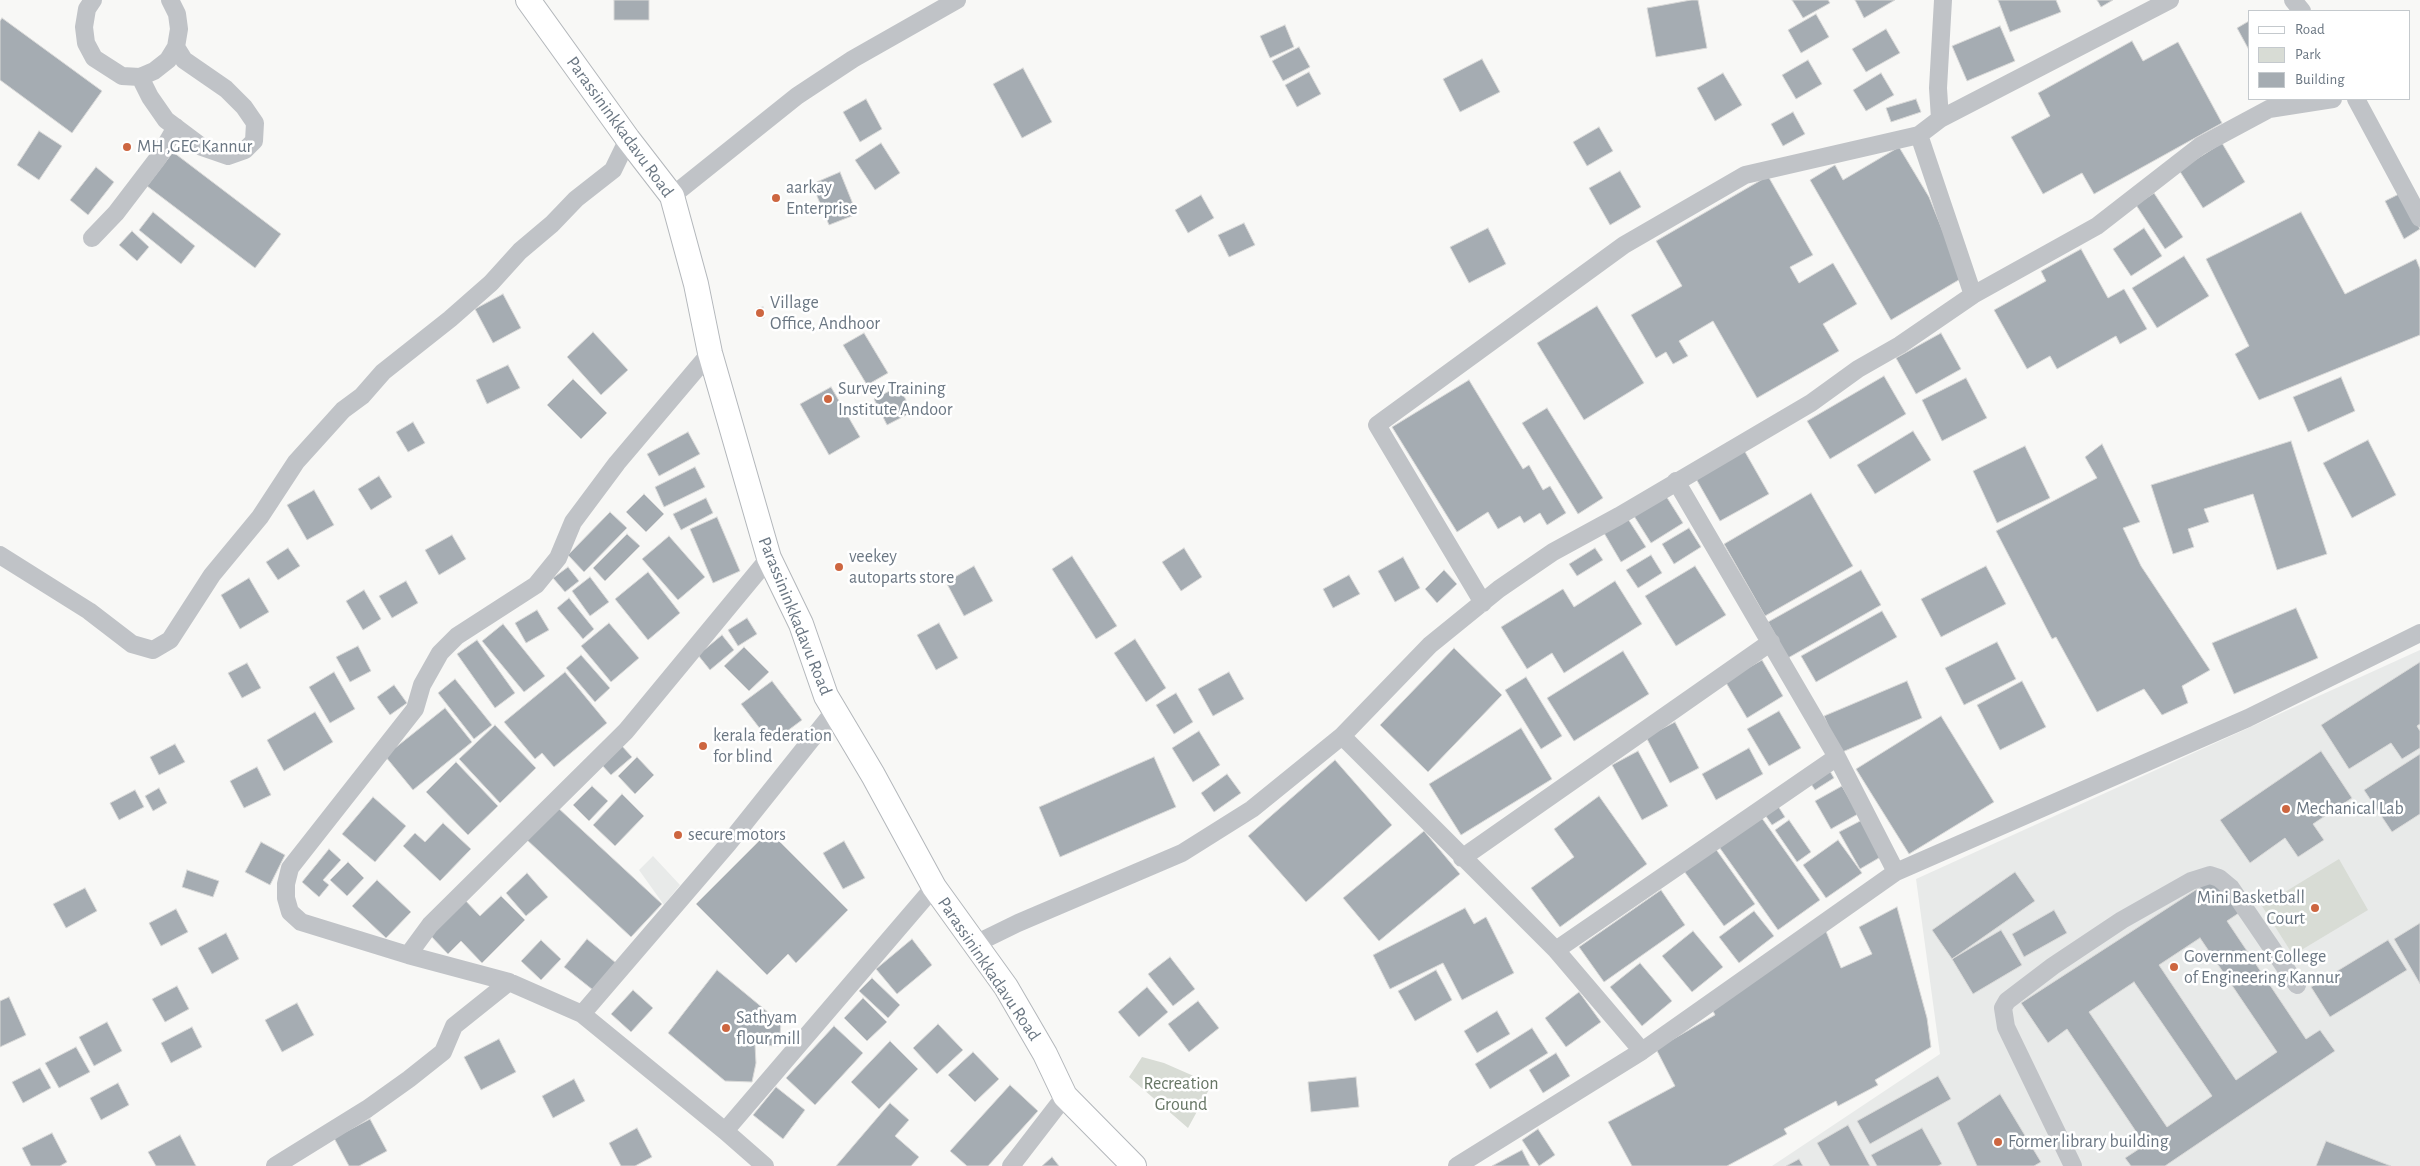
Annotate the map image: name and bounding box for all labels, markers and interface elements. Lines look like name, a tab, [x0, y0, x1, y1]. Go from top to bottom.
legend	[2248, 10, 2410, 100]
text: Road	[2295, 22, 2325, 37]
text: Park	[2295, 47, 2321, 62]
street label: Parassininkkadavu Road	[562, 52, 678, 202]
text: Building	[2295, 72, 2345, 87]
place label: MH ,GEC Kannur	[137, 136, 252, 158]
marker: MH ,GEC Kannur	[121, 141, 133, 153]
place label: aarkay Enterprise	[786, 177, 857, 220]
marker: aarkay Enterprise	[770, 192, 782, 204]
place label: Village Office, Andhoor	[770, 292, 880, 334]
marker: Village Office, Andhoor	[754, 307, 766, 319]
place label: Survey Training Institute Andoor	[838, 378, 953, 420]
marker: Survey Training Institute Andoor	[822, 393, 834, 405]
street label: Parassininkkadavu Road	[753, 534, 837, 698]
place label: veekey autoparts store	[849, 546, 954, 588]
marker: veekey autoparts store	[833, 561, 845, 573]
place label: kerala federation for blind	[713, 725, 832, 768]
marker: kerala federation for blind	[697, 740, 709, 752]
place label: Mechanical Lab	[2296, 798, 2404, 820]
marker: Mechanical Lab	[2280, 803, 2292, 815]
place label: secure motors	[688, 824, 786, 846]
marker: secure motors	[672, 829, 684, 841]
place label: Mini Basketball Court	[2197, 887, 2305, 930]
street label: Parassininkkadavu Road	[933, 893, 1045, 1045]
marker: Mini Basketball Court	[2309, 902, 2321, 914]
place label: Government College of Engineering Kannur	[2184, 946, 2340, 989]
marker: Government College of Engineering Kannur	[2168, 961, 2180, 973]
place label: Sathyam flour mill	[736, 1007, 801, 1050]
marker: Sathyam flour mill	[720, 1022, 732, 1034]
park label: Recreation Ground	[1144, 1073, 1218, 1116]
place label: Former library building	[2008, 1131, 2168, 1153]
marker: Former library building	[1992, 1136, 2004, 1148]

